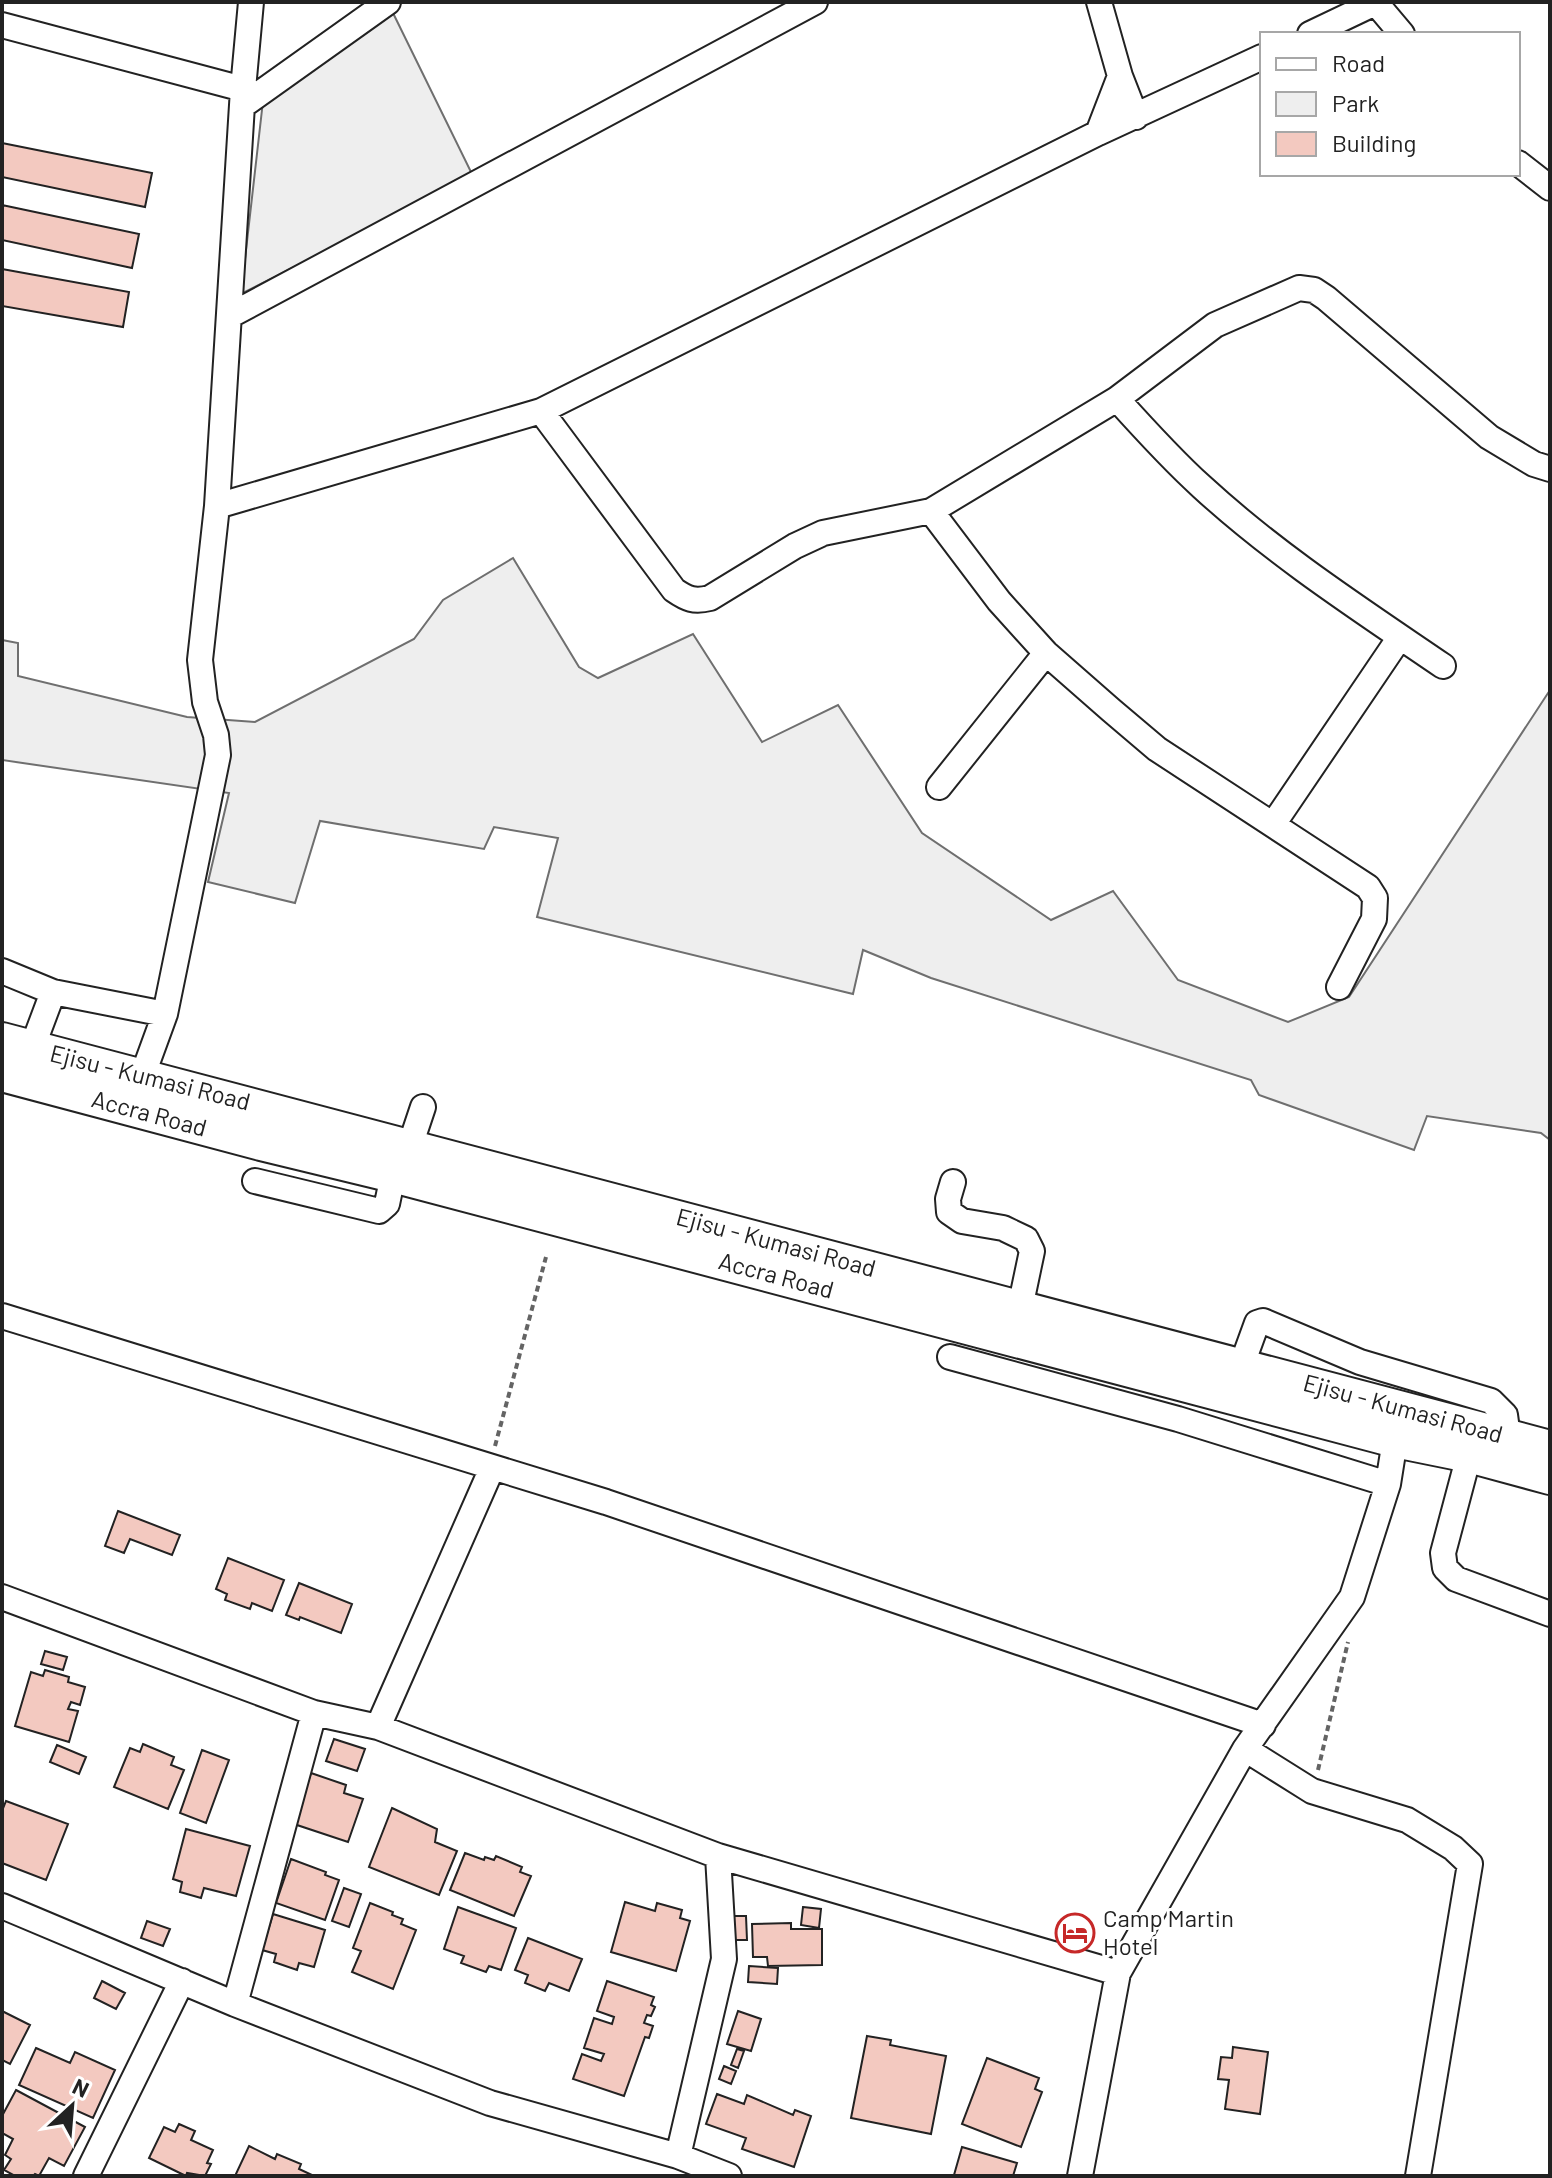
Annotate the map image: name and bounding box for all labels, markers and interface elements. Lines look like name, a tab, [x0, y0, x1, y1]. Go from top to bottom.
legend	[1260, 32, 1520, 176]
text: Road	[1332, 48, 1385, 77]
text: Park	[1332, 88, 1379, 117]
text: Building	[1332, 128, 1416, 157]
street label: Ejisu - Kumasi Road	[47, 1038, 253, 1115]
street label: Accra Road	[89, 1083, 210, 1142]
street label: Ejisu - Kumasi Road	[674, 1201, 879, 1282]
street label: Accra Road	[716, 1245, 837, 1304]
street label: Ejisu - Kumasi Road	[1301, 1367, 1506, 1448]
place label: Camp Martin Hotel	[1103, 1903, 1234, 1960]
hotel icon: Camp Martin Hotel	[1054, 1912, 1096, 1954]
north arrow	[32, 2066, 112, 2146]
text: N	[69, 2072, 93, 2102]

